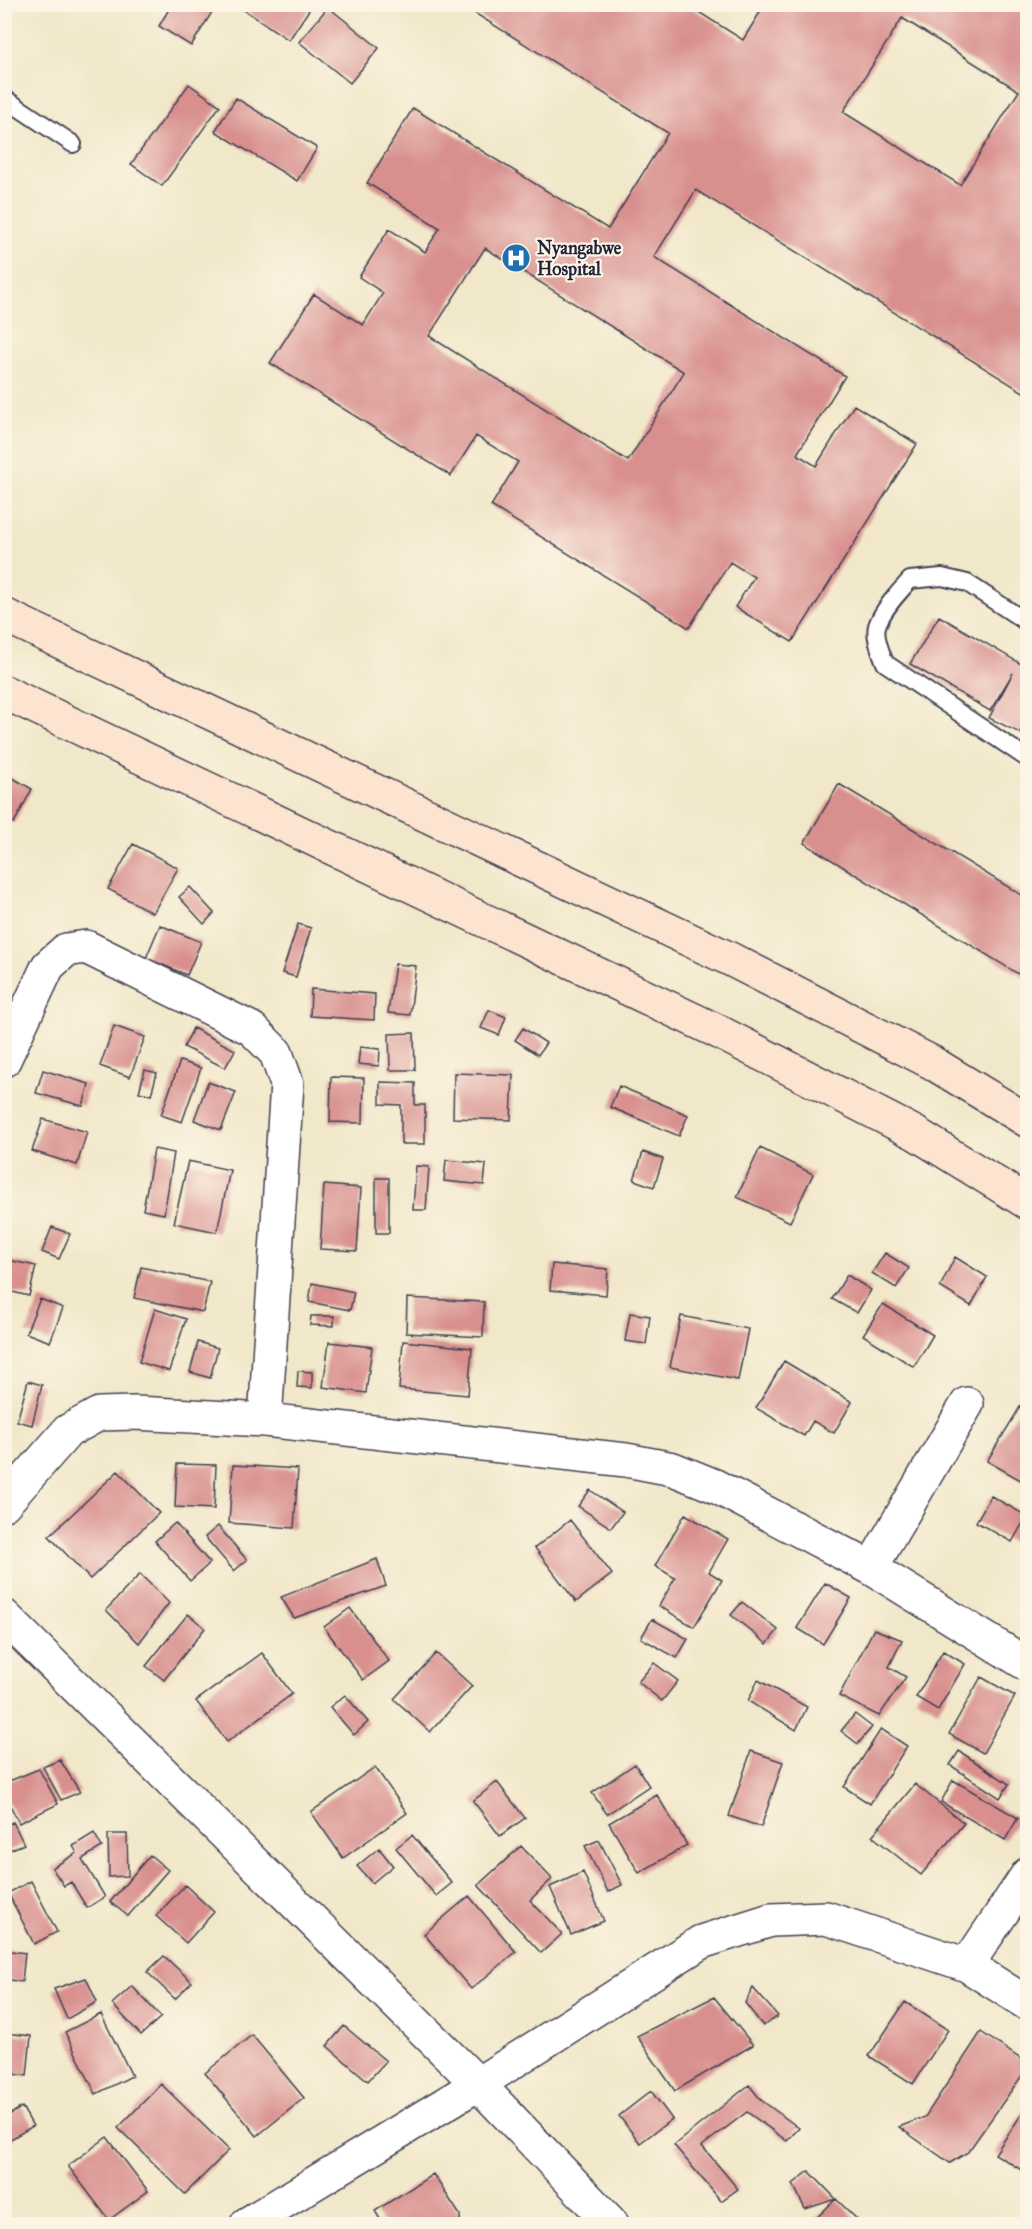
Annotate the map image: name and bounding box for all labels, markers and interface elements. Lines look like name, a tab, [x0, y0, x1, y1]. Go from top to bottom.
place label: Nyangabwe Hospital	[537, 237, 622, 281]
hospital icon: Nyangabwe Hospital	[500, 242, 532, 274]

